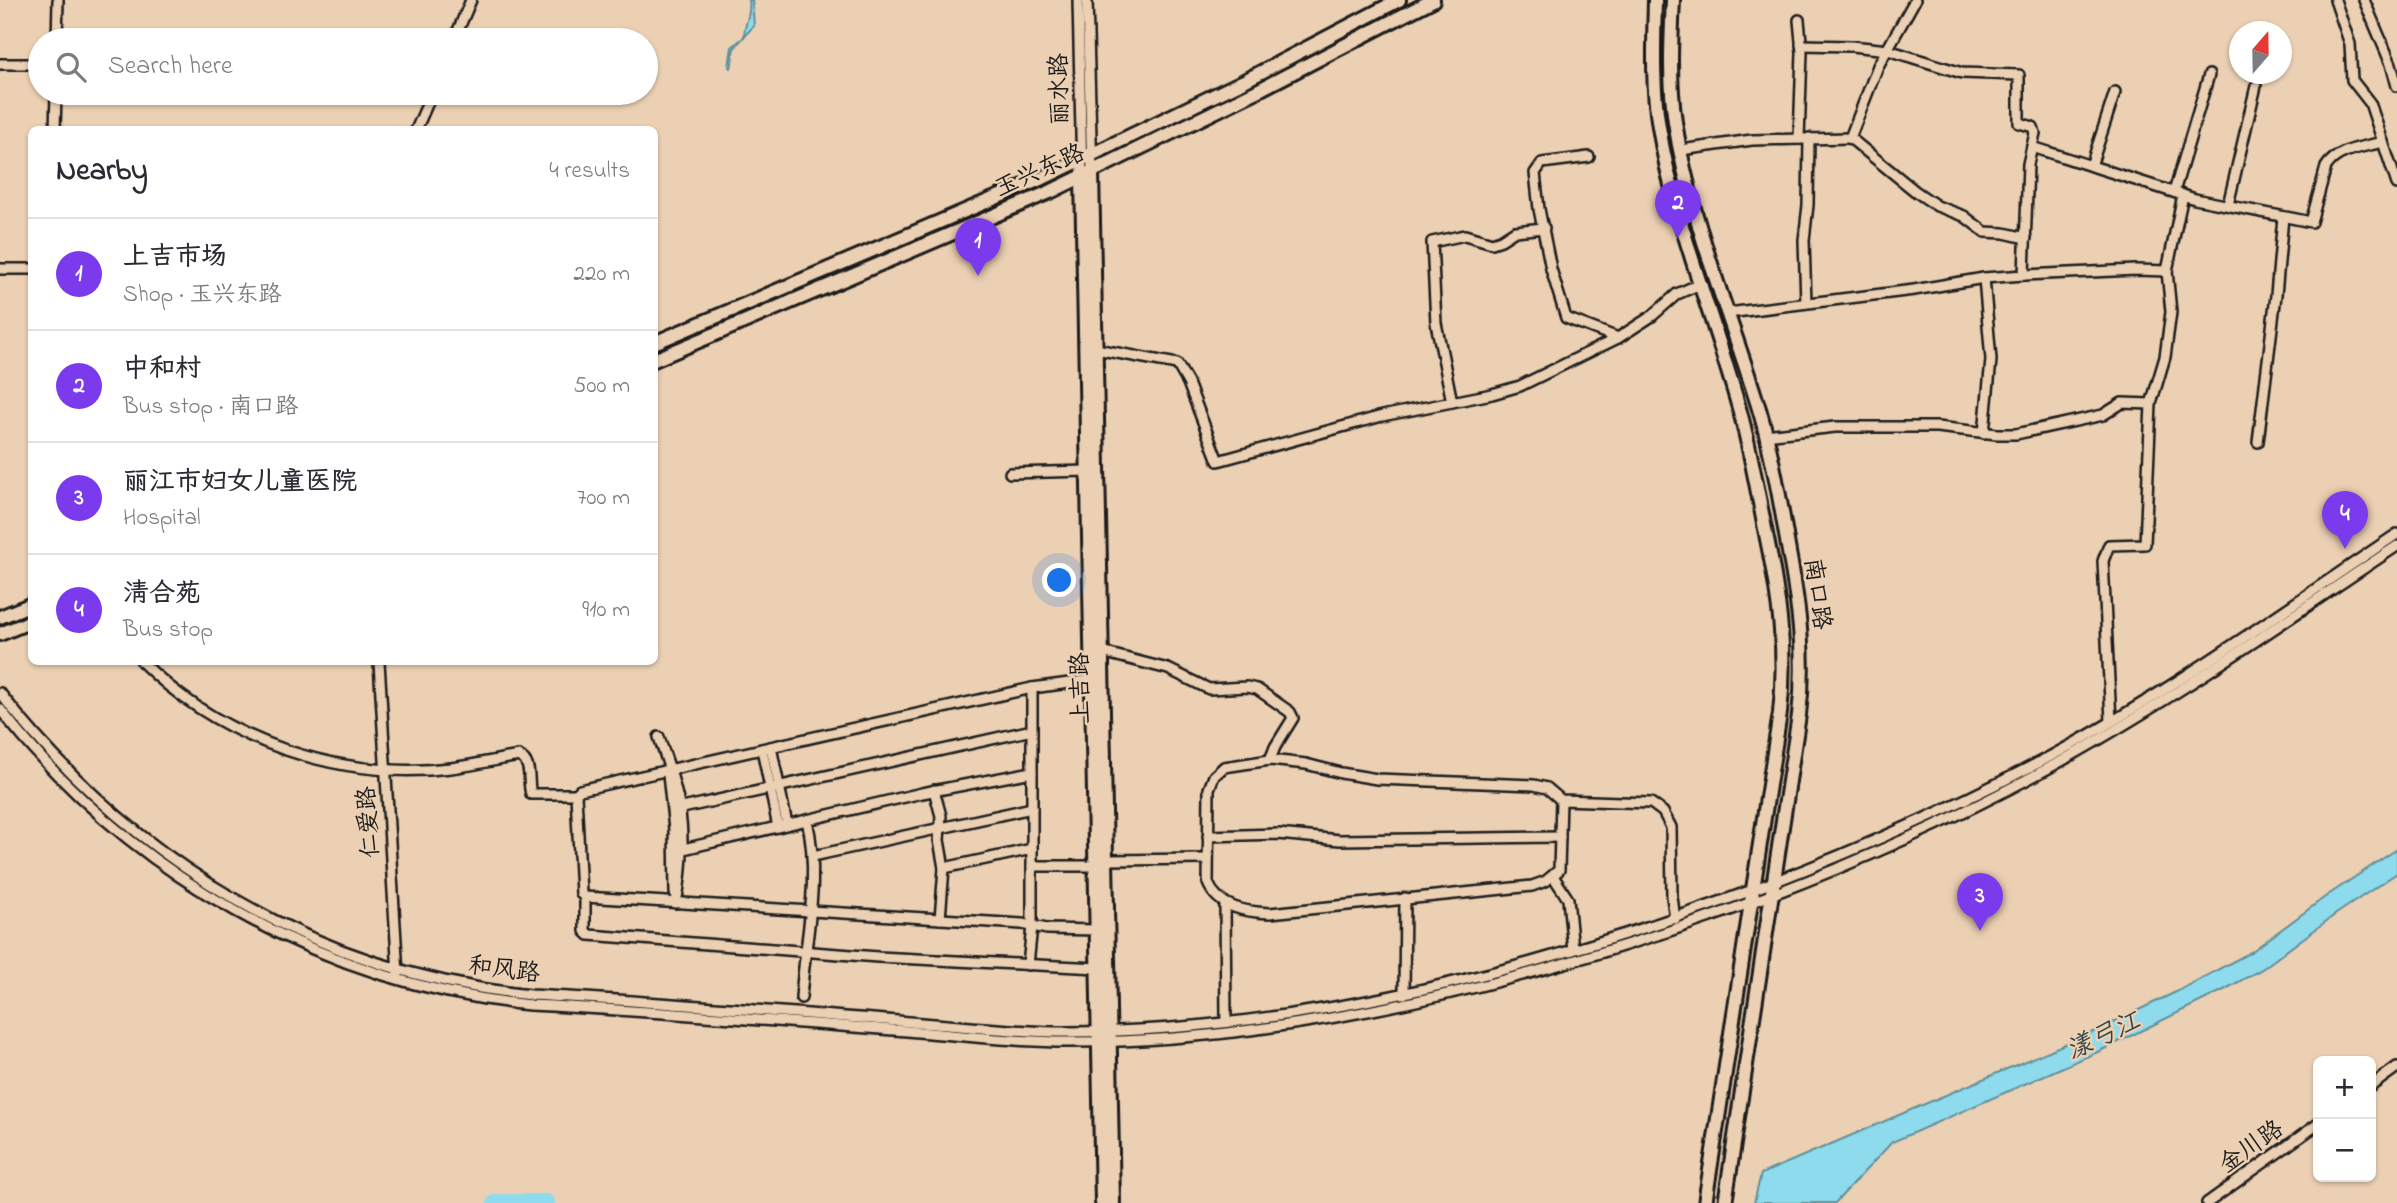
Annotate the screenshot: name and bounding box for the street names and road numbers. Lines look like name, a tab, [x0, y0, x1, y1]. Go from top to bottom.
street label: 丽水路	[1043, 53, 1079, 125]
street label: 玉兴东路	[989, 136, 1091, 208]
street label: 南口路	[1794, 556, 1838, 632]
street label: 上吉路	[1064, 652, 1100, 724]
street label: 仁爱路	[350, 785, 390, 859]
street label: 和风路	[466, 949, 542, 993]
street label: 金川路	[2212, 1113, 2292, 1183]

